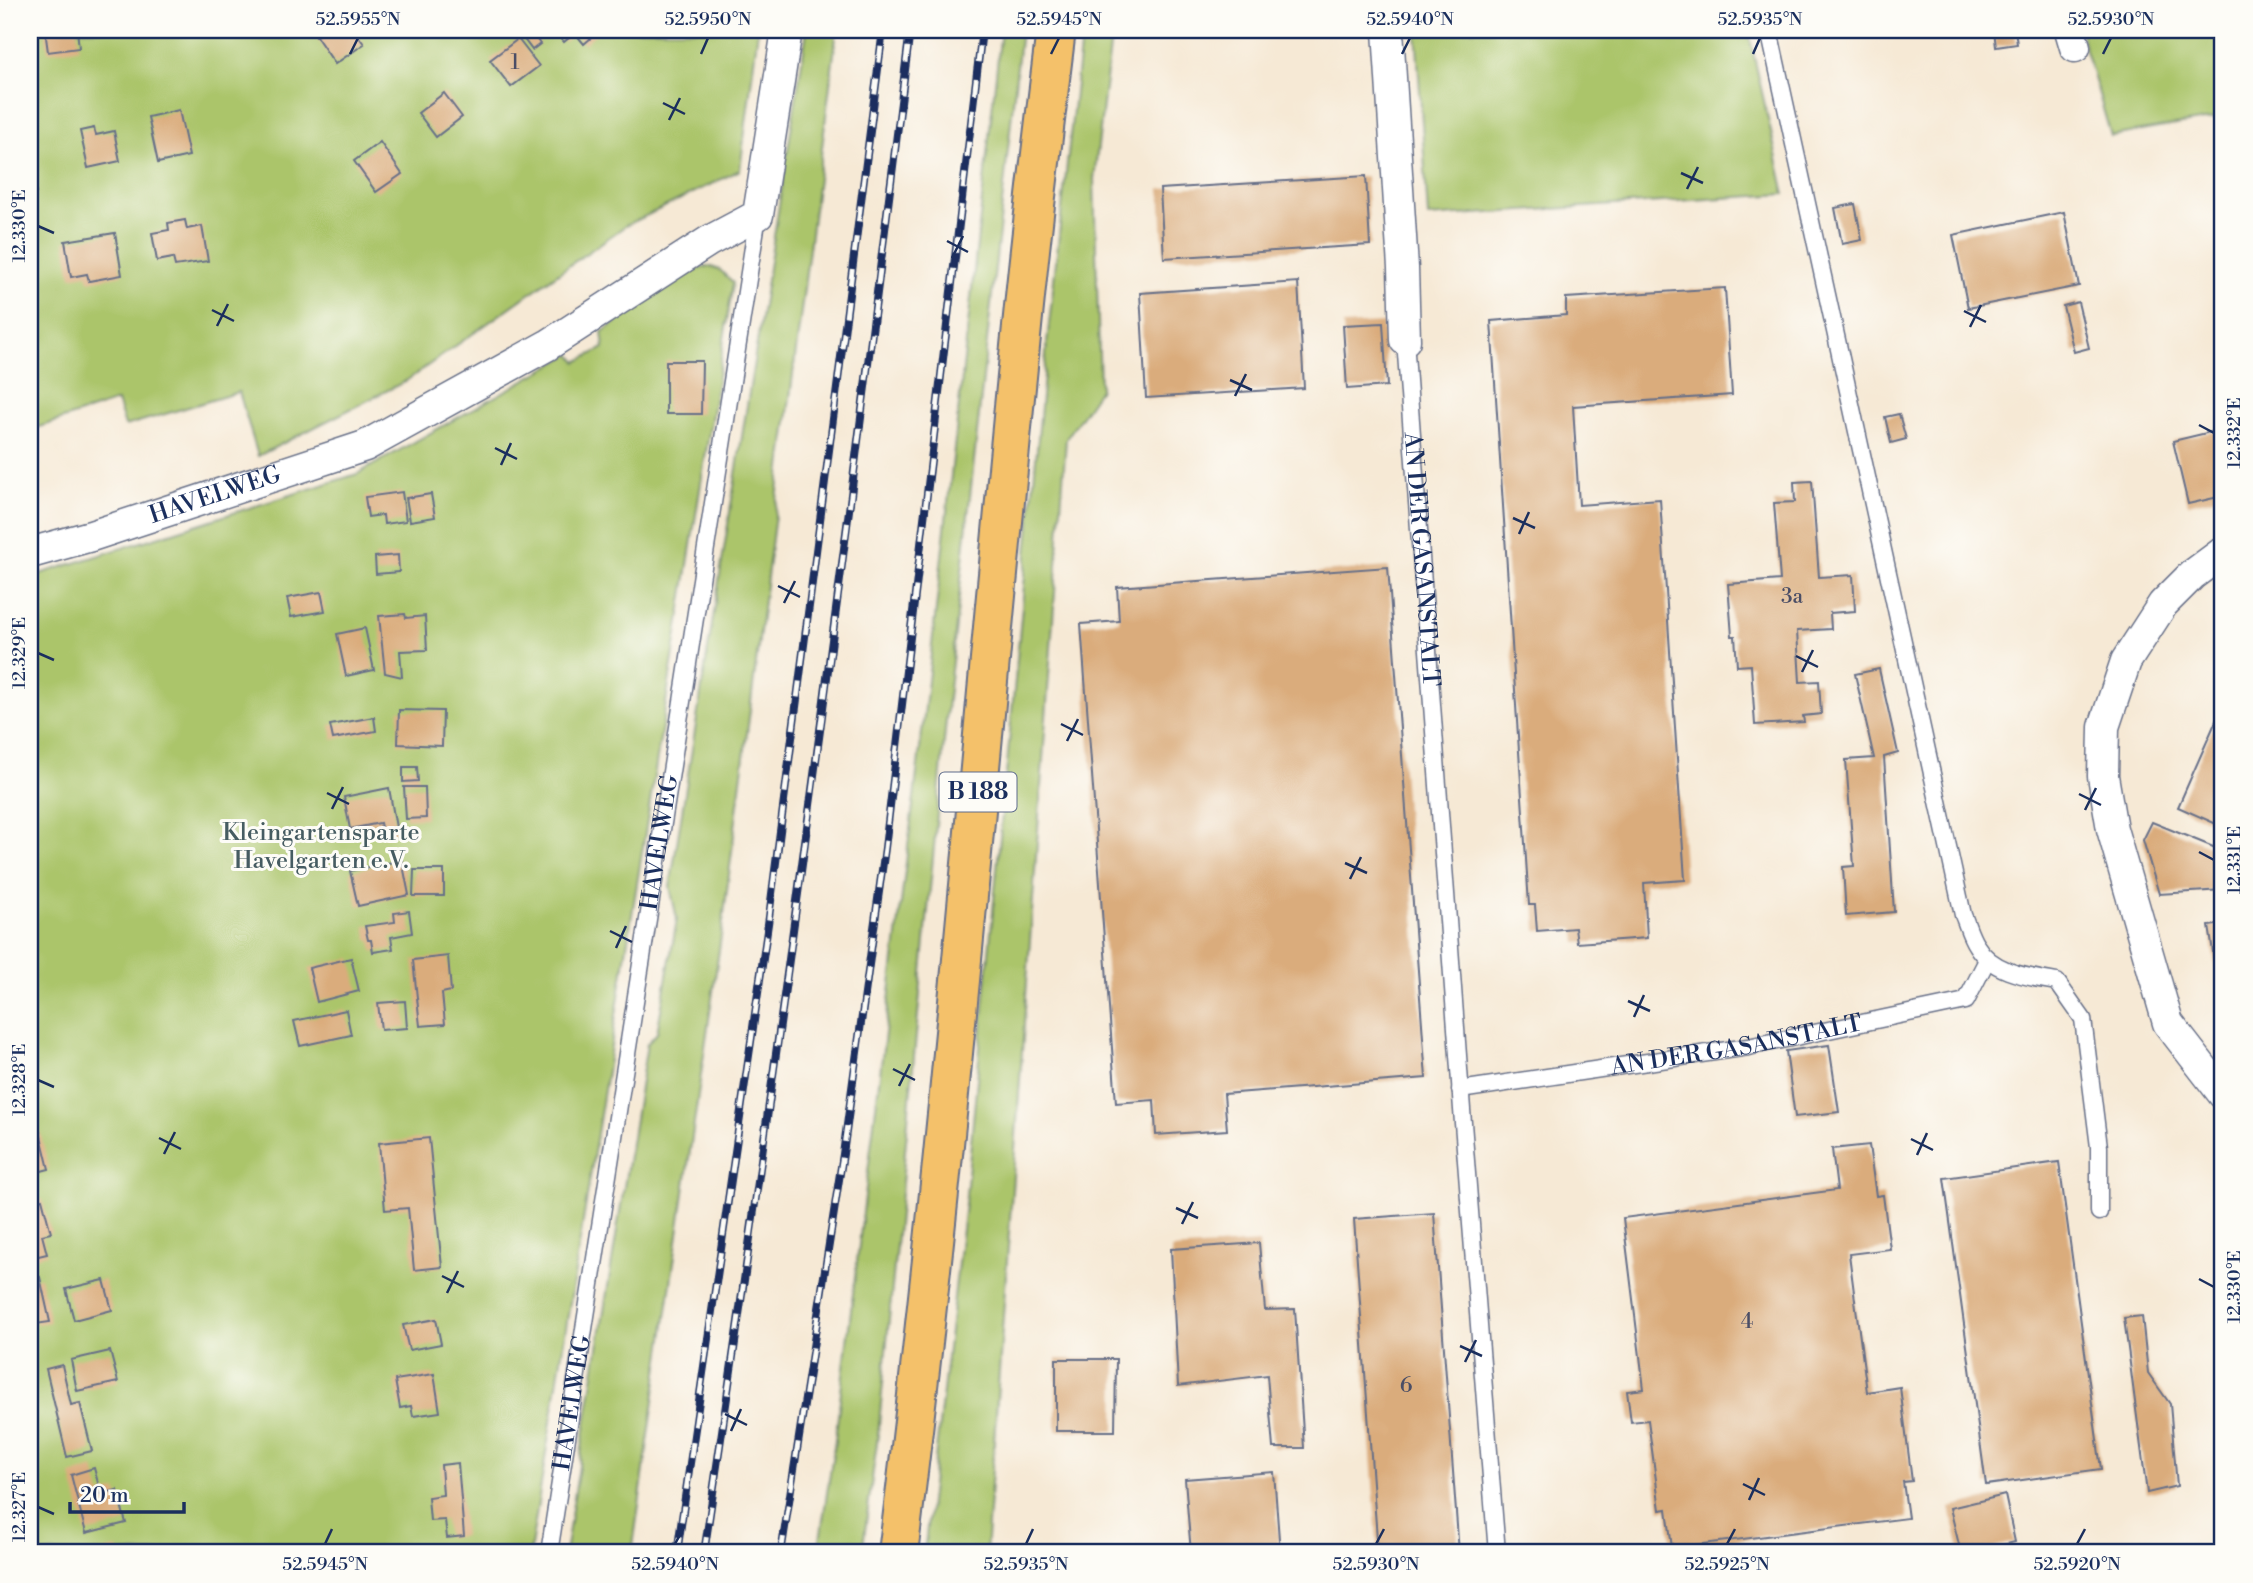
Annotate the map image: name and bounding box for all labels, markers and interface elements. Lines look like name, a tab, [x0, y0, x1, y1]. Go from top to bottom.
text: 52.5955°N	[316, 8, 401, 31]
text: 52.5950°N	[665, 8, 752, 31]
text: 52.5945°N	[1016, 8, 1102, 31]
text: 52.5940°N	[1366, 8, 1454, 31]
text: 52.5935°N	[1718, 8, 1803, 31]
text: 52.5930°N	[2068, 8, 2155, 31]
house number: 1	[510, 50, 520, 76]
text: 12.330°E	[8, 189, 31, 263]
text: 12.332°E	[2223, 397, 2246, 469]
street label: AN DER GASANSTALT	[1397, 430, 1446, 688]
street label: HAVELWEG	[145, 460, 285, 531]
house number: 3a	[1781, 584, 1803, 610]
text: 12.329°E	[8, 617, 31, 689]
street label: HAVELWEG	[635, 772, 685, 913]
road number: B 188	[940, 772, 1016, 812]
park label: Kleingartensparte Havelgarten e.V.	[222, 818, 420, 876]
text: 12.331°E	[2223, 826, 2246, 894]
street label: AN DER GASANSTALT	[1608, 1008, 1865, 1082]
text: 12.328°E	[8, 1044, 31, 1116]
text: 12.330°E	[2223, 1250, 2246, 1324]
house number: 4	[1741, 1309, 1753, 1335]
street label: HAVELWEG	[547, 1333, 598, 1473]
house number: 6	[1400, 1373, 1413, 1399]
scale bar	[70, 1471, 184, 1515]
text: 12.327°E	[8, 1472, 31, 1542]
text: 20 m	[80, 1483, 129, 1509]
text: 52.5945°N	[282, 1553, 368, 1576]
text: 52.5940°N	[631, 1553, 719, 1576]
text: 52.5935°N	[984, 1553, 1069, 1576]
text: 52.5930°N	[1333, 1553, 1420, 1576]
text: 52.5925°N	[1684, 1553, 1770, 1576]
text: 52.5920°N	[2033, 1553, 2121, 1576]

